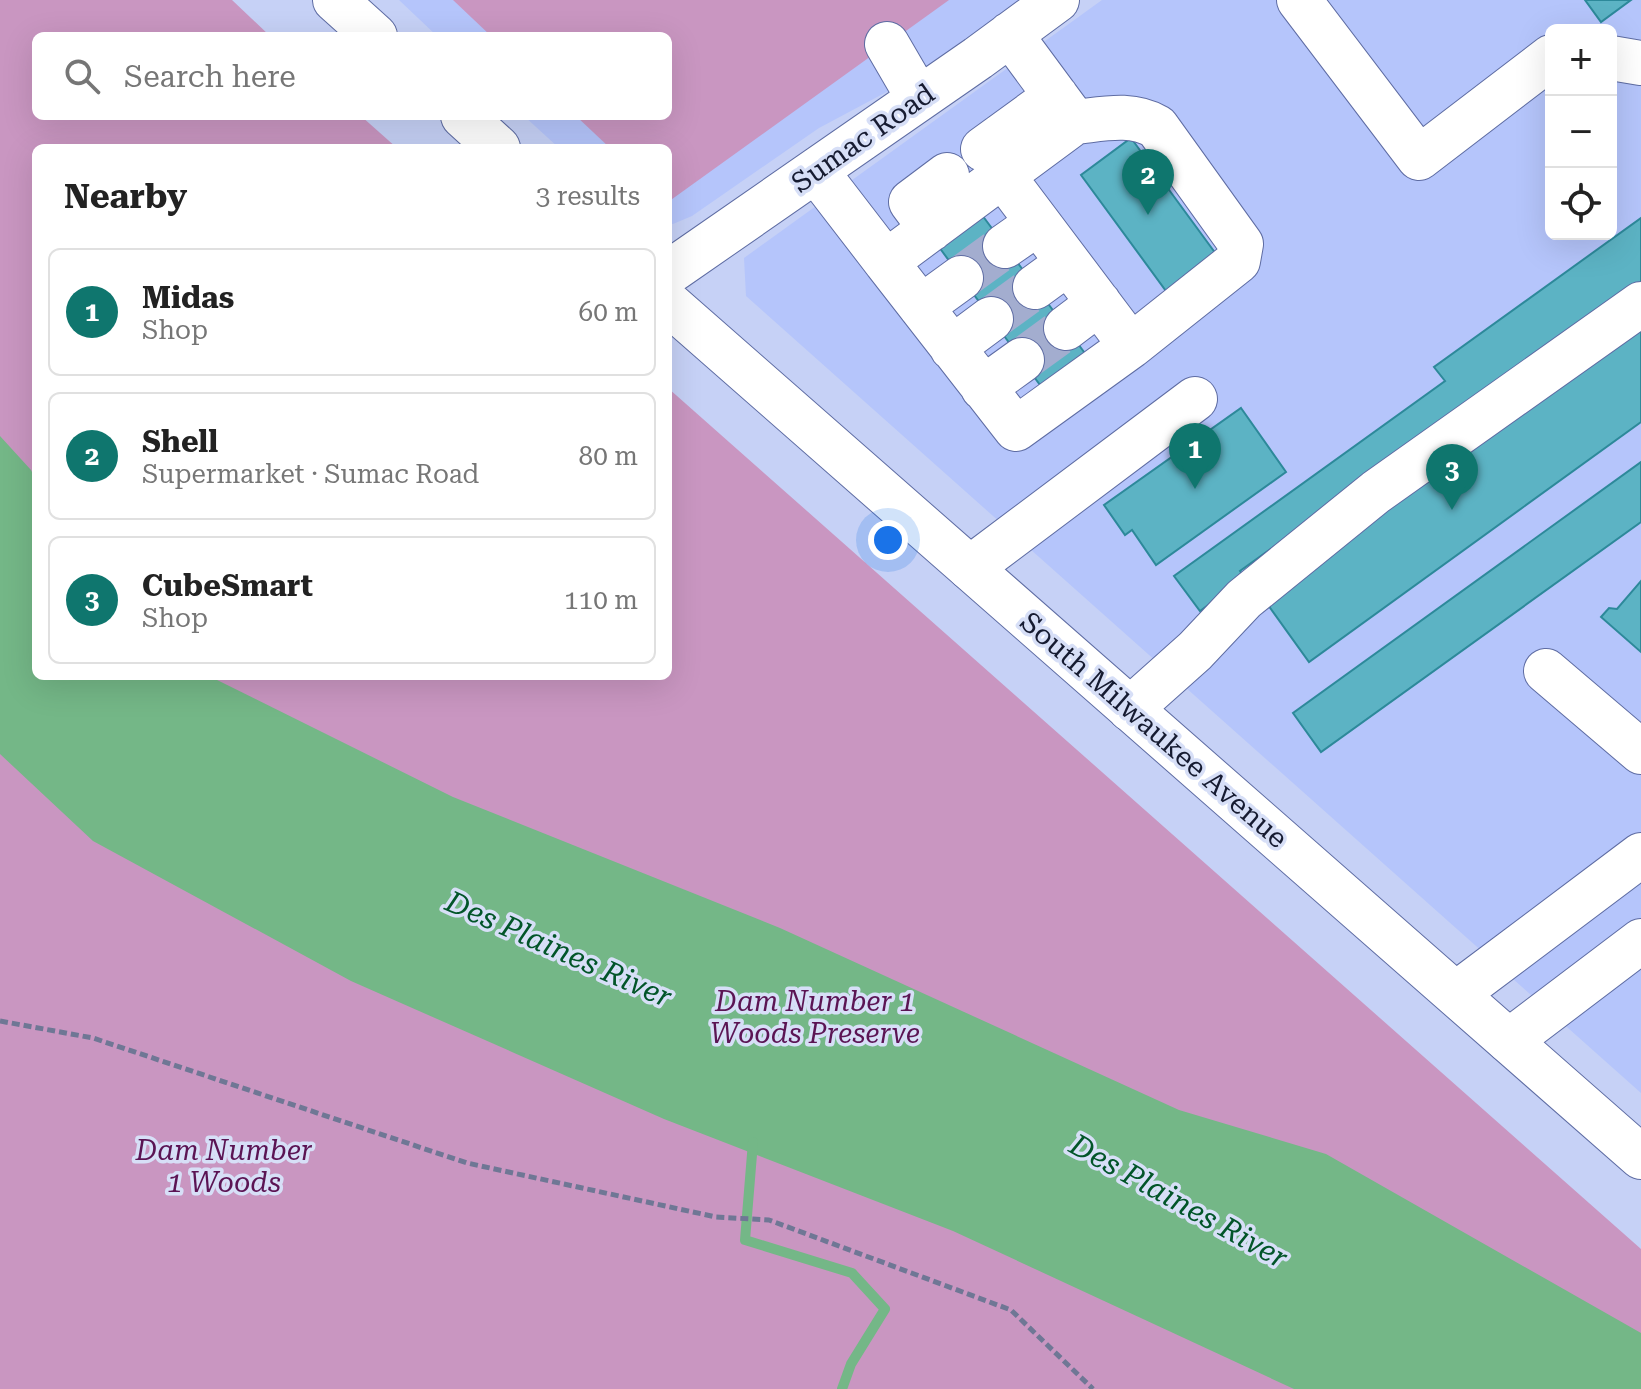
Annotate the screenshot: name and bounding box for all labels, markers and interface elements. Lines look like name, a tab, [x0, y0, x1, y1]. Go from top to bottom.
map controls	[1545, 24, 1617, 240]
button: +	[1545, 24, 1617, 96]
search box	[32, 32, 672, 120]
icon: search	[60, 54, 104, 98]
text: Search here	[124, 59, 296, 94]
street label: Sumac Road	[785, 77, 941, 199]
button: −	[1545, 96, 1617, 168]
pin: 2	[1122, 149, 1174, 215]
button: locate	[1545, 168, 1617, 240]
text: Nearby	[64, 176, 187, 216]
text: 3 results	[536, 181, 640, 211]
text: Midas	[142, 280, 234, 315]
text: 1	[85, 297, 99, 327]
text: 60 m	[579, 297, 638, 327]
text: Shop	[142, 315, 208, 345]
pin: 1	[1169, 423, 1221, 489]
text: Shell	[142, 424, 218, 459]
text: 2	[85, 441, 99, 471]
text: 80 m	[579, 441, 638, 471]
pin: 3	[1426, 444, 1478, 510]
text: Supermarket · Sumac Road	[142, 459, 479, 489]
your location	[868, 520, 908, 560]
text: CubeSmart	[142, 568, 313, 603]
text: 3	[85, 585, 99, 615]
text: 110 m	[564, 585, 638, 615]
text: Shop	[142, 603, 208, 633]
street label: South Milwaukee Avenue	[1014, 605, 1294, 855]
water label: Des Plaines River	[439, 883, 678, 1015]
park label: Dam Number 1 Woods Preserve	[710, 985, 920, 1050]
water label: Des Plaines River	[1063, 1126, 1295, 1276]
park label: Dam Number 1 Woods	[134, 1134, 313, 1199]

